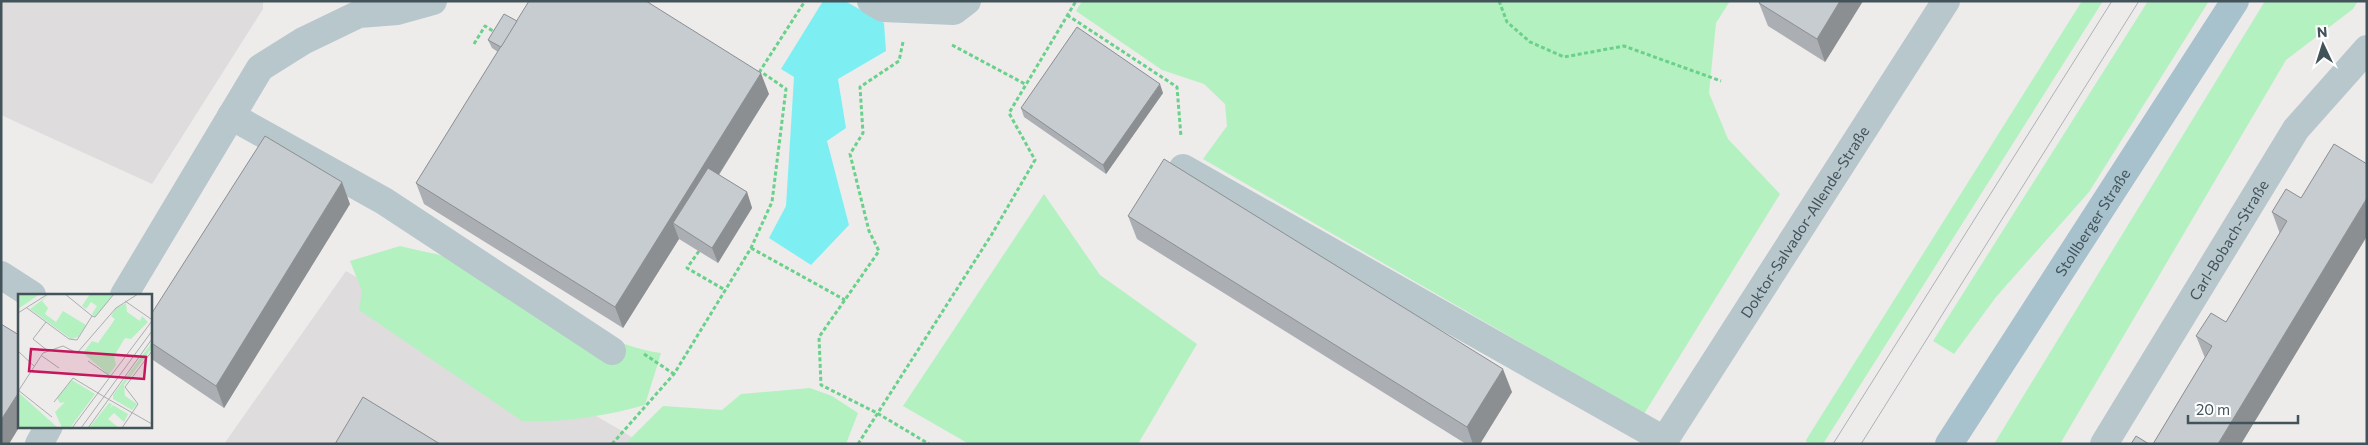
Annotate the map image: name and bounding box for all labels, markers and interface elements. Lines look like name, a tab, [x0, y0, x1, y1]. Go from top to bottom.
north arrow	[2298, 20, 2348, 70]
text: N	[2316, 23, 2328, 40]
street label: Doktor-Salvador-Allende-Straße	[1736, 122, 1873, 321]
street label: Stollberger Straße	[2051, 165, 2134, 279]
street label: Carl-Bobach-Straße	[2185, 176, 2272, 303]
inset map	[18, 294, 151, 428]
scale bar	[2188, 392, 2298, 424]
text: 20 m	[2196, 400, 2230, 418]

